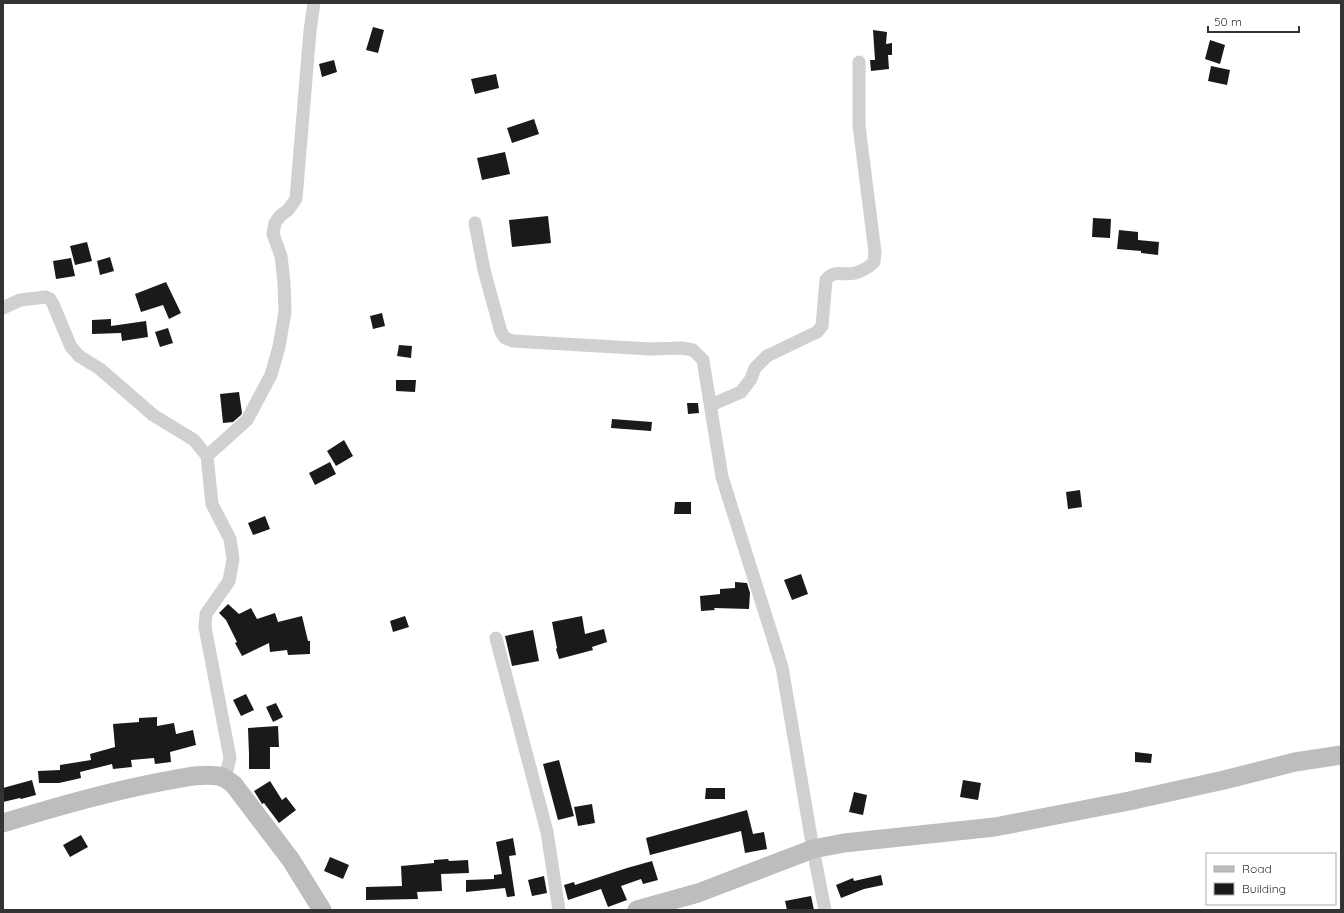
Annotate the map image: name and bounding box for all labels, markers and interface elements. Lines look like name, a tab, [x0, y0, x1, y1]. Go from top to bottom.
scale bar	[1208, 8, 1299, 34]
text: 50 m	[1214, 14, 1242, 29]
legend	[1206, 853, 1336, 905]
text: Road	[1242, 861, 1272, 876]
text: Building	[1242, 881, 1286, 896]

